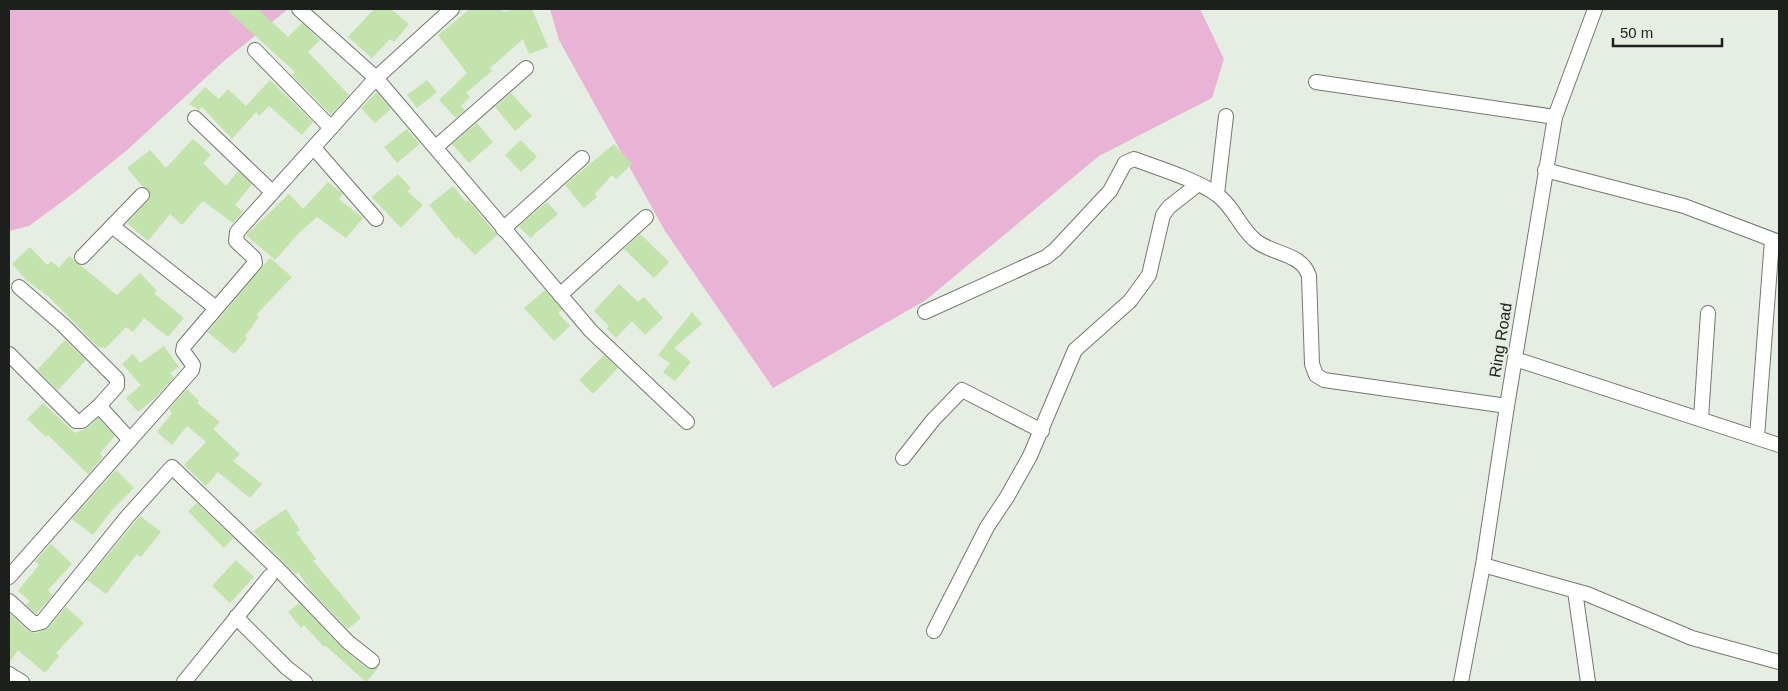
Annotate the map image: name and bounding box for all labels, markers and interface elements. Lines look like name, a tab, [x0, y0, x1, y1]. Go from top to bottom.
scale bar	[1613, 15, 1722, 47]
text: 50 m	[1620, 24, 1653, 41]
street label: Ring Road	[1486, 301, 1515, 379]

